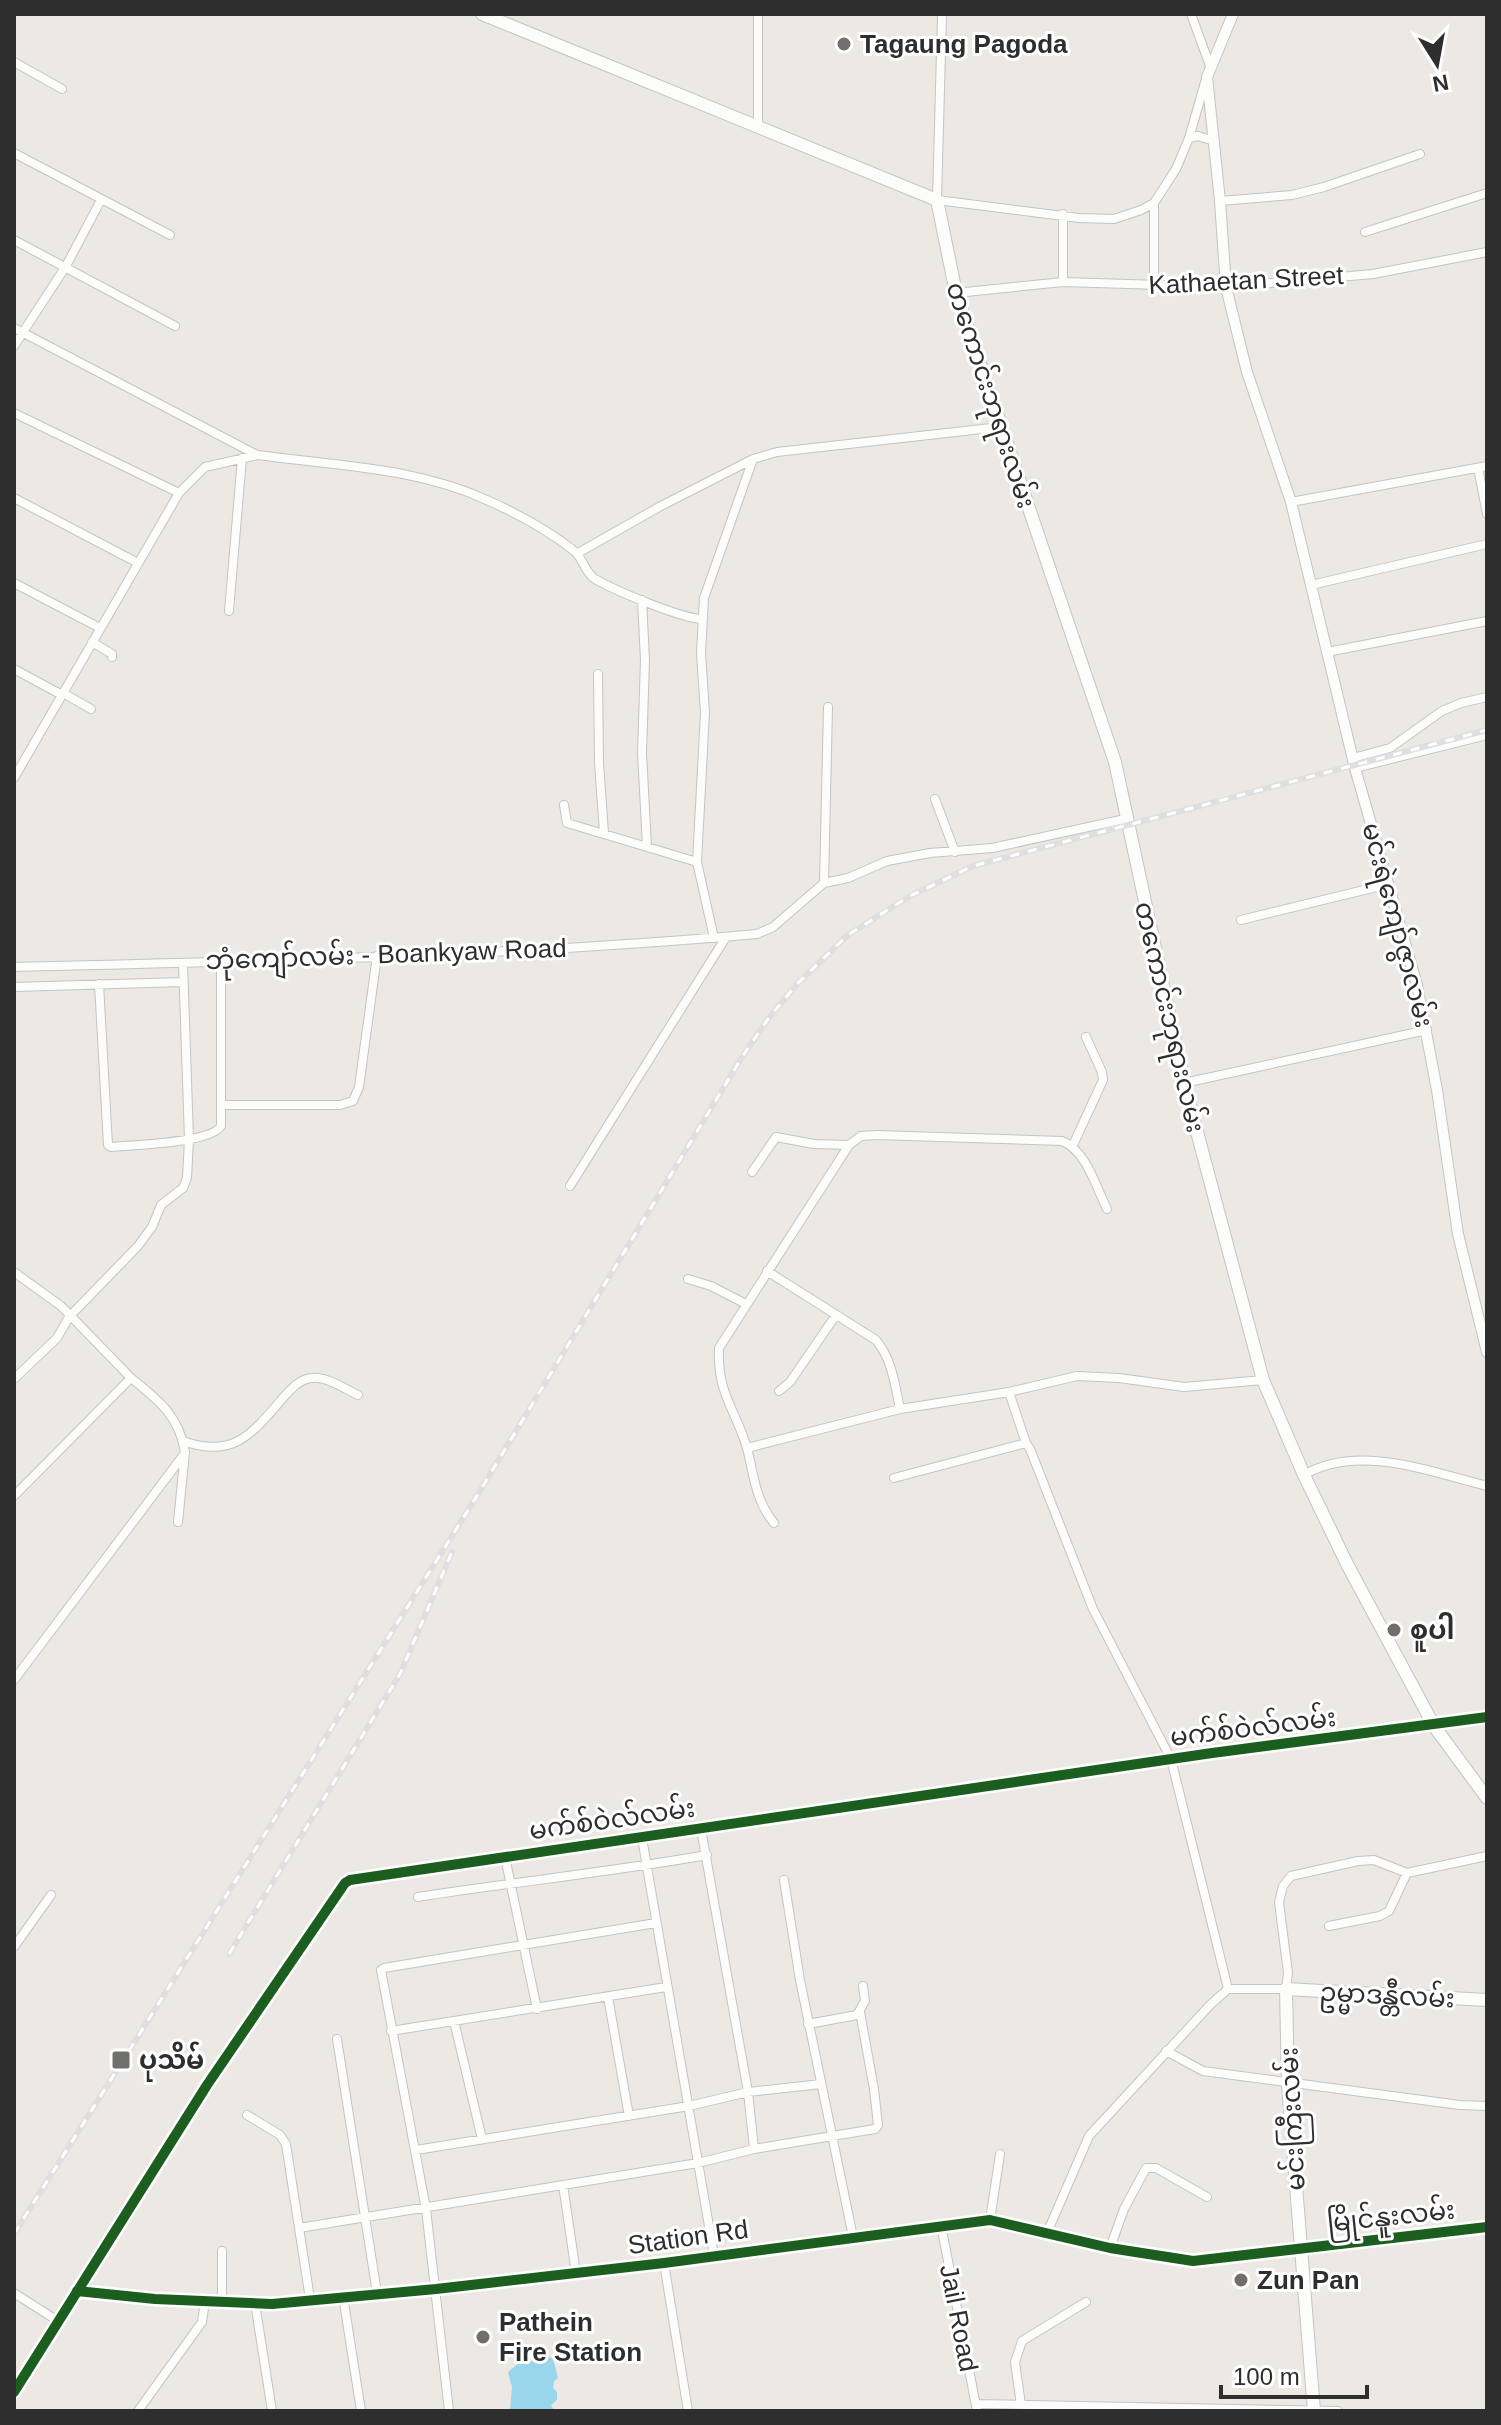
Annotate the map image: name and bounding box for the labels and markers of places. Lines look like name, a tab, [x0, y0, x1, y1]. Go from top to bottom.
place label: Tagaung Pagoda	[860, 29, 1068, 59]
marker: Tagaung Pagoda	[835, 35, 853, 53]
place label: စူပါ	[1410, 1612, 1455, 1652]
marker: စူပါ	[1385, 1621, 1403, 1639]
place label: ပုသိမ်	[139, 2041, 204, 2082]
marker: ပုသိမ်	[110, 2049, 132, 2071]
place label: Zun Pan	[1257, 2265, 1360, 2295]
marker: Zun Pan	[1232, 2271, 1250, 2289]
place label: Pathein Fire Station	[499, 2307, 642, 2367]
marker: Pathein Fire Station	[474, 2328, 492, 2346]

